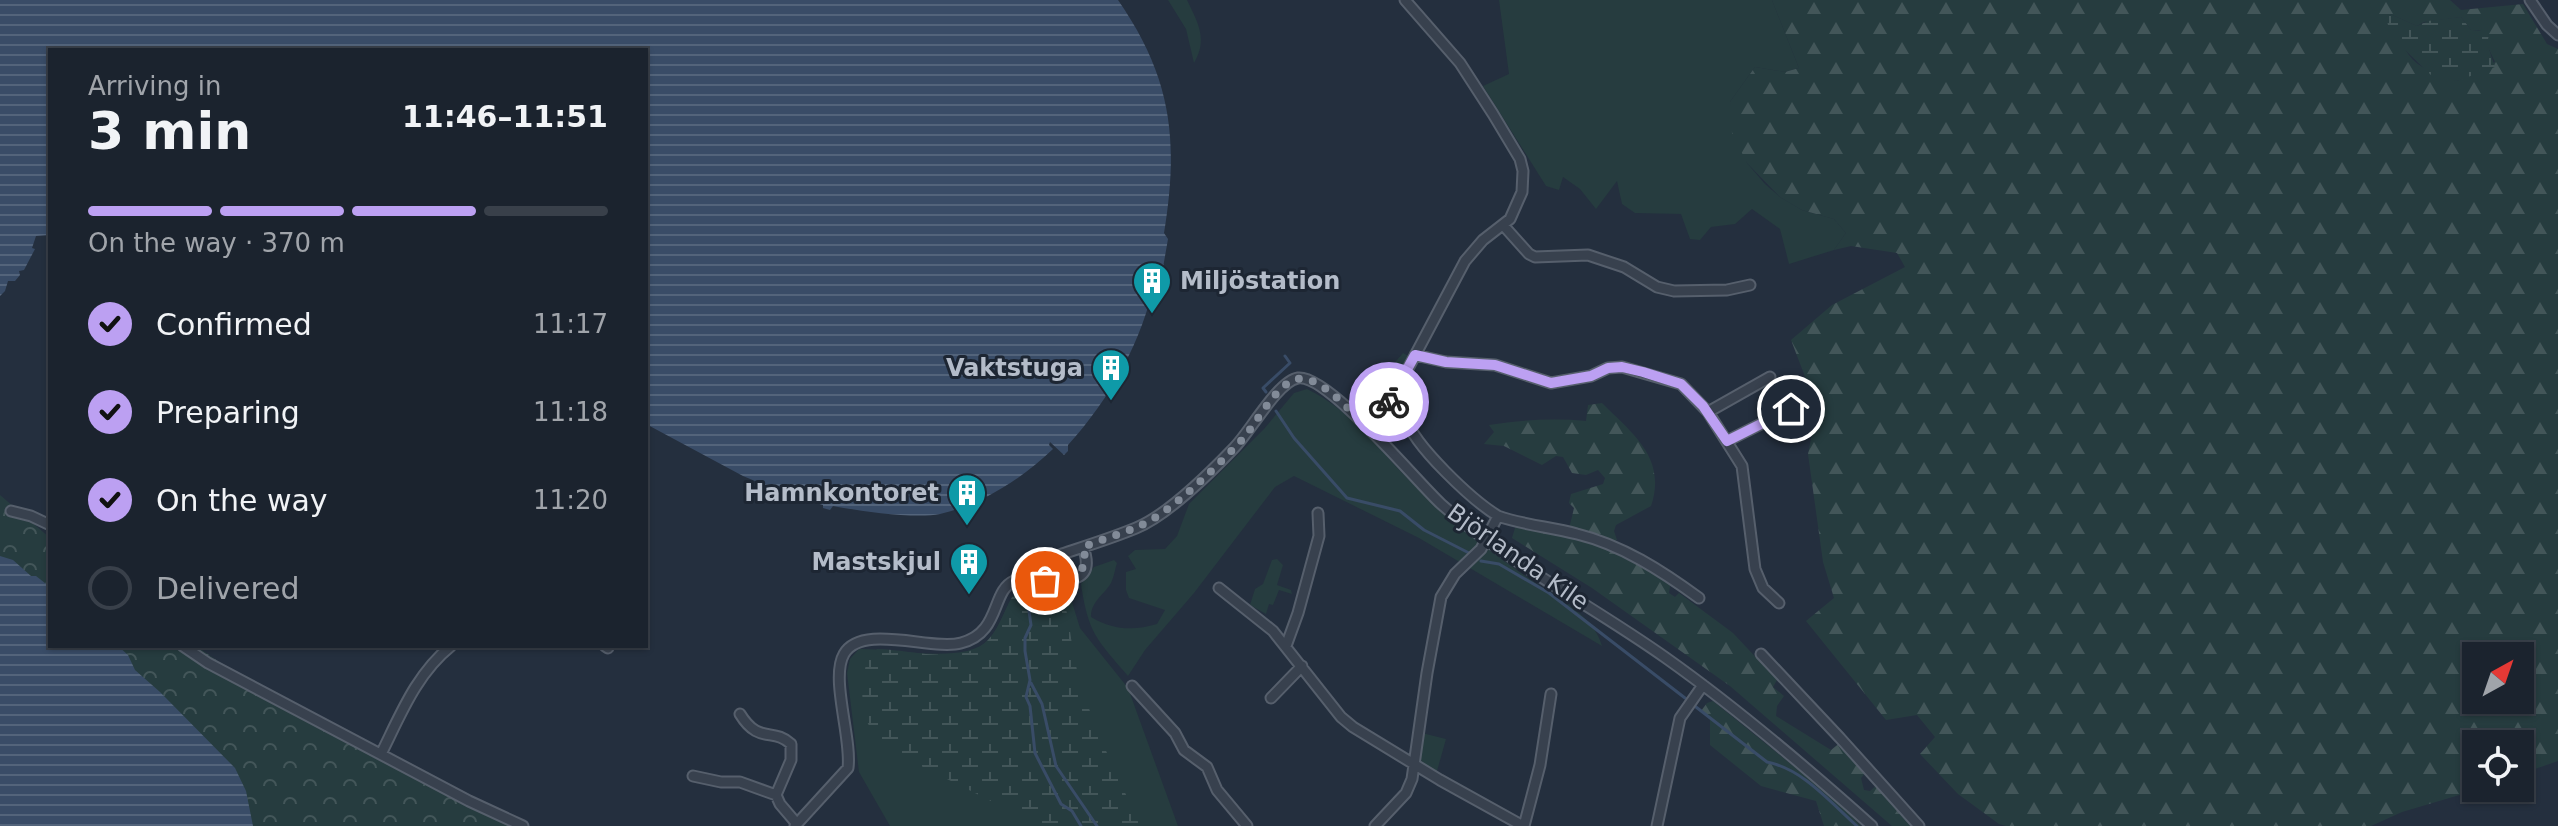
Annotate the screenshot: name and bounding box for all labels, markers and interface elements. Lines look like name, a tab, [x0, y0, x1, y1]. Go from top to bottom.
text: Arriving in	[88, 71, 222, 101]
text: 11:46–11:51	[402, 99, 608, 134]
text: 3 min	[88, 101, 251, 161]
text: On the way · 370 m	[88, 228, 345, 258]
building icon: Miljöstation	[1131, 260, 1173, 315]
place label: Miljöstation	[1180, 267, 1340, 295]
icon: check	[88, 302, 132, 346]
text: Confirmed	[156, 307, 312, 342]
text: 11:17	[533, 309, 608, 339]
building icon: Vaktstuga	[1090, 347, 1132, 402]
place label: Vaktstuga	[946, 354, 1083, 382]
courier	[1349, 362, 1429, 442]
pin	[1757, 375, 1825, 443]
icon: bike	[1367, 380, 1411, 424]
icon: home	[1769, 387, 1813, 431]
icon: check	[88, 390, 132, 434]
text: Preparing	[156, 395, 300, 430]
text: 11:18	[533, 397, 608, 427]
building icon: Hamnkontoret	[946, 472, 988, 527]
icon: check	[88, 478, 132, 522]
place label: Hamnkontoret	[744, 479, 939, 507]
text: On the way	[156, 483, 328, 518]
text: 11:20	[533, 485, 608, 515]
street label: Björlanda Kile	[1442, 498, 1594, 616]
building icon: Mastskjul	[948, 541, 990, 596]
pin	[1011, 547, 1079, 615]
place label: Mastskjul	[811, 548, 941, 576]
icon: bag	[1023, 559, 1067, 603]
text: Delivered	[156, 571, 300, 606]
north arrow	[2462, 642, 2534, 714]
map controls	[2462, 642, 2534, 802]
button: locate	[2462, 730, 2534, 802]

